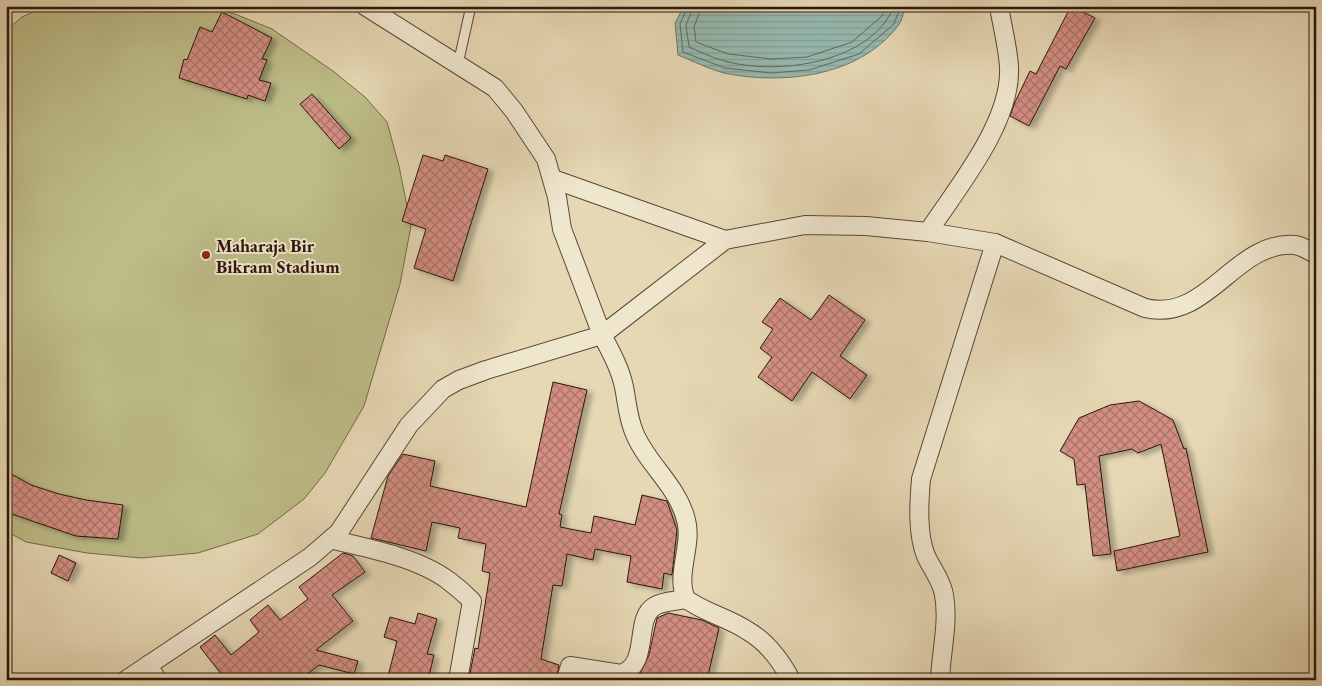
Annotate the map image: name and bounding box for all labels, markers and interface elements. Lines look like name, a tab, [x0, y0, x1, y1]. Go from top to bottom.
place label: Maharaja Bir Bikram Stadium	[216, 234, 340, 278]
marker: Maharaja Bir Bikram Stadium	[200, 249, 212, 261]

